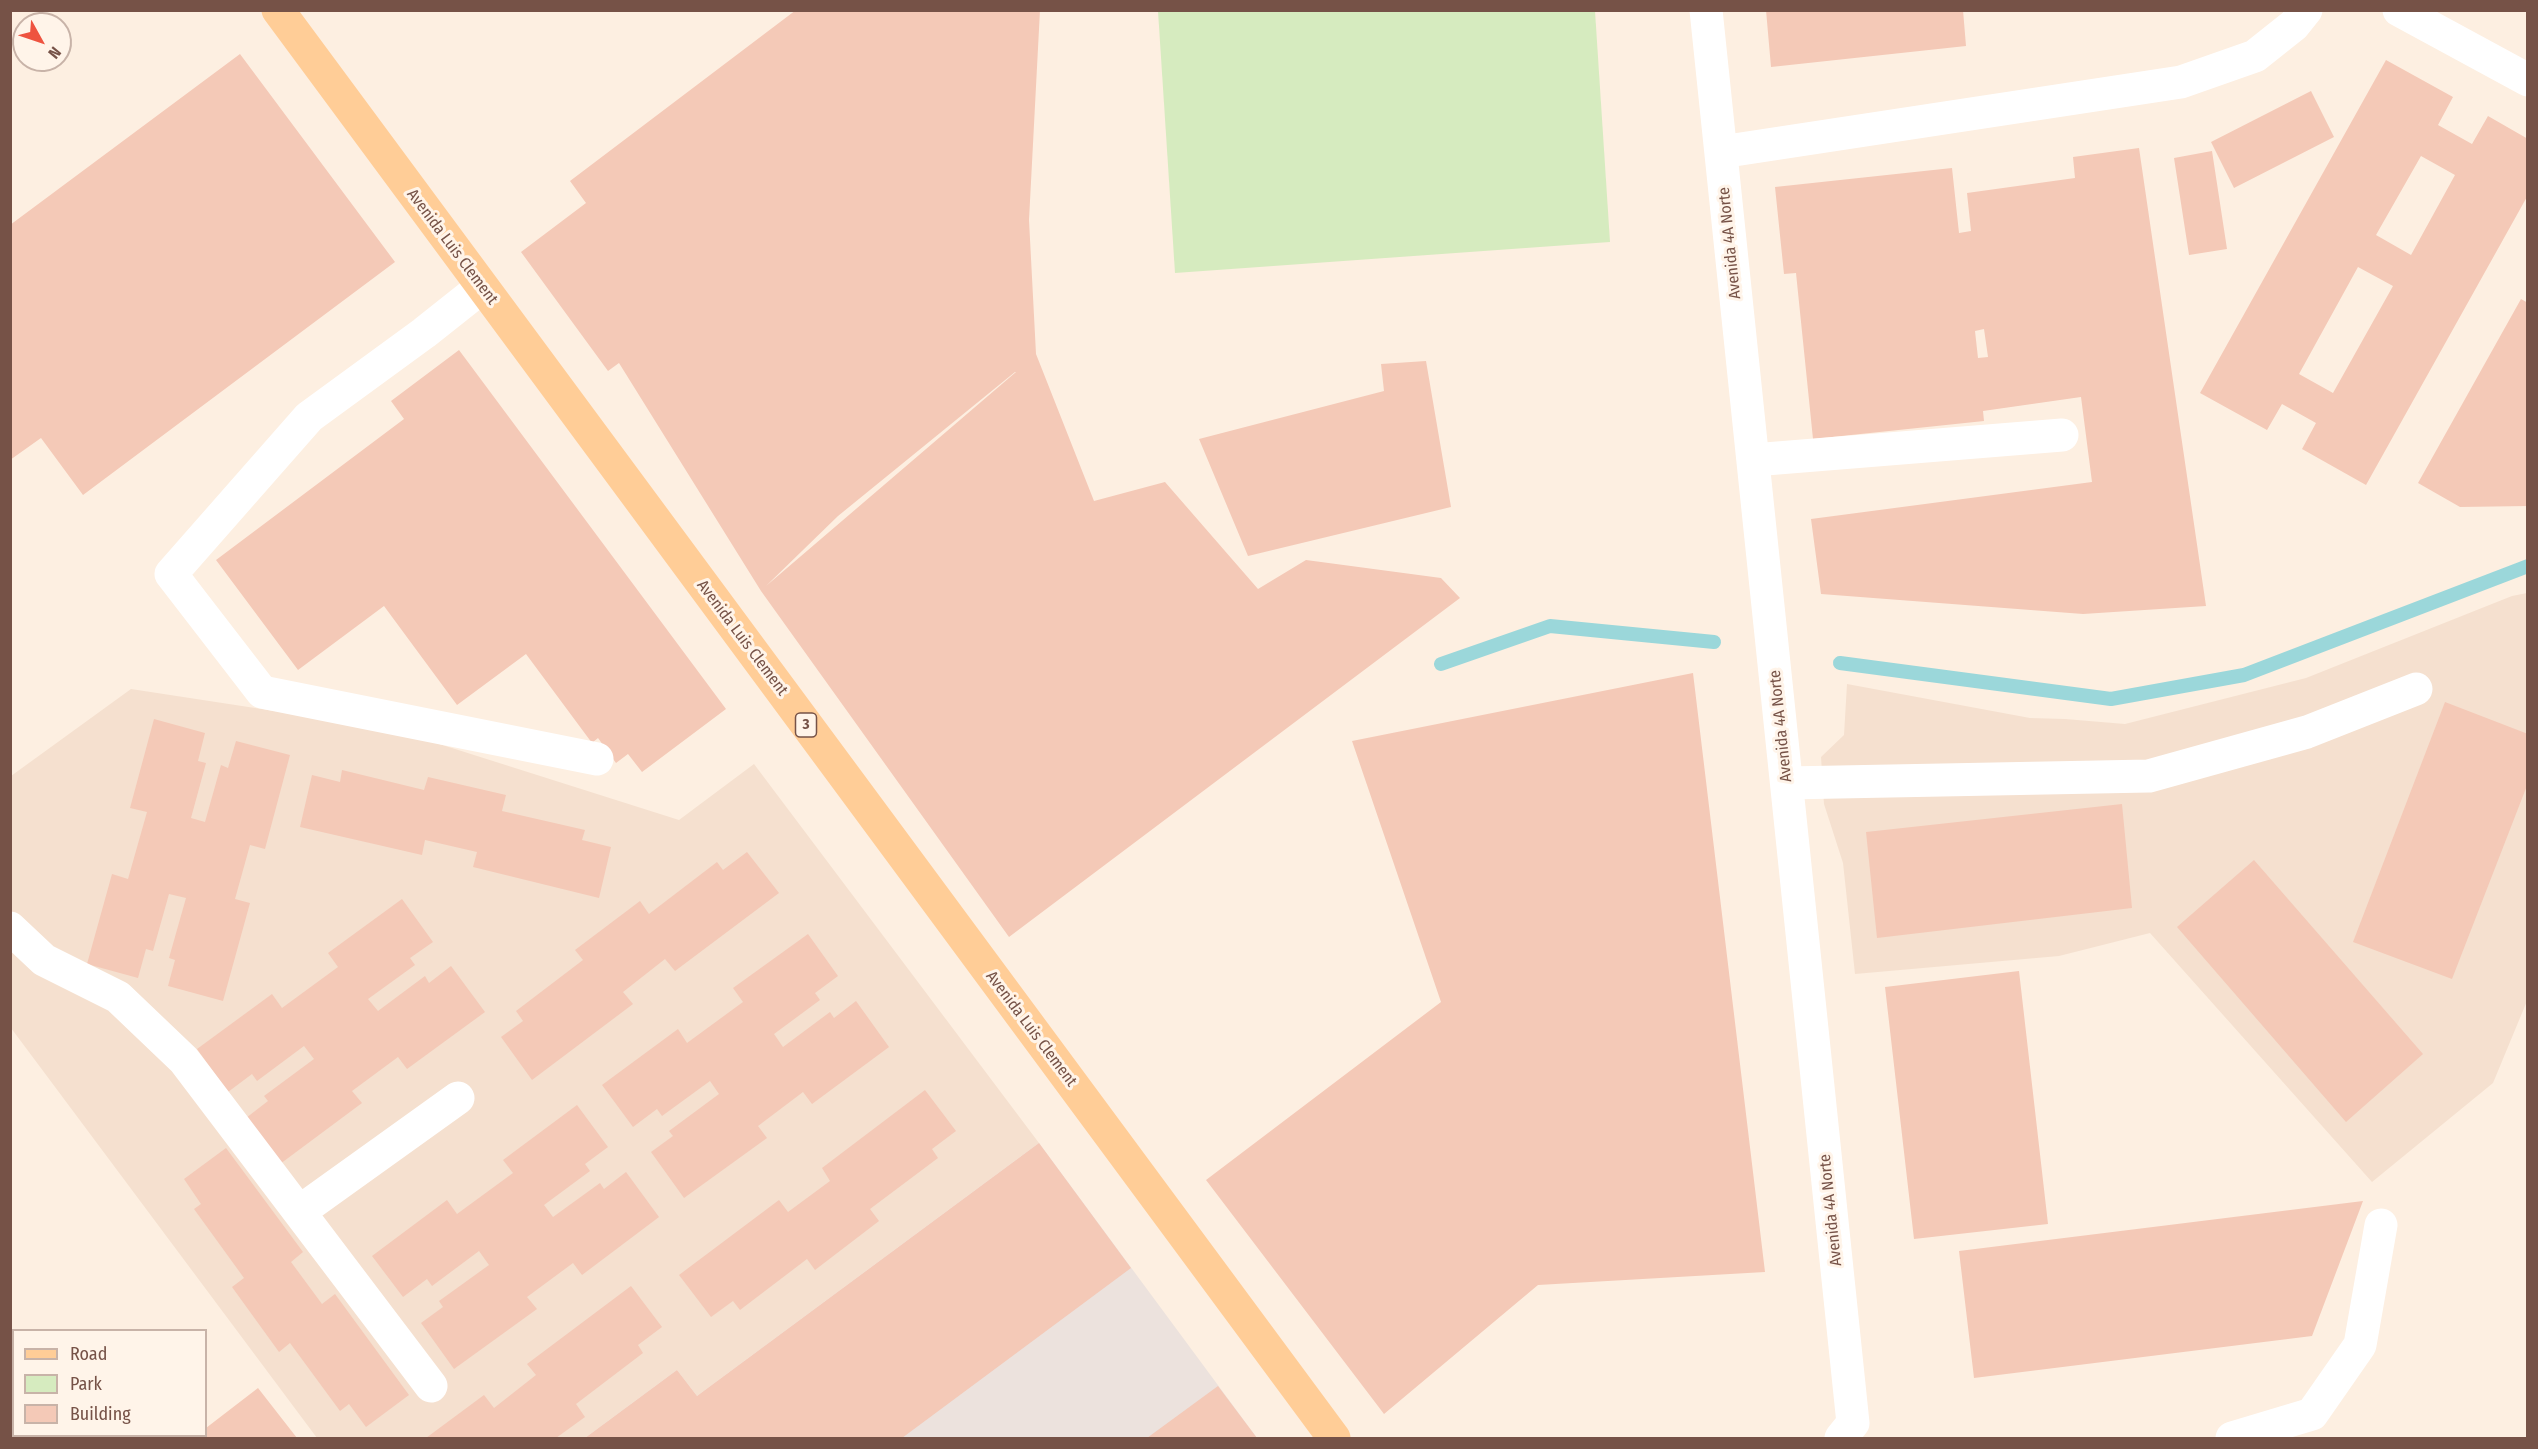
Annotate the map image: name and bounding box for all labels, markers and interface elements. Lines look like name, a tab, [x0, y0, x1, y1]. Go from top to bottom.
north arrow	[12, 12, 72, 72]
text: N	[44, 43, 65, 62]
street label: Avenida Luis Clement	[402, 185, 502, 309]
street label: Avenida 4A Norte	[1715, 186, 1745, 300]
street label: Avenida Luis Clement	[692, 576, 792, 700]
street label: Avenida 4A Norte	[1766, 669, 1796, 783]
road number: 3	[796, 713, 816, 737]
street label: Avenida Luis Clement	[981, 967, 1081, 1091]
street label: Avenida 4A Norte	[1816, 1153, 1846, 1267]
legend	[12, 1329, 207, 1437]
text: Road	[70, 1343, 107, 1365]
text: Park	[70, 1373, 102, 1395]
text: Building	[70, 1403, 131, 1425]

